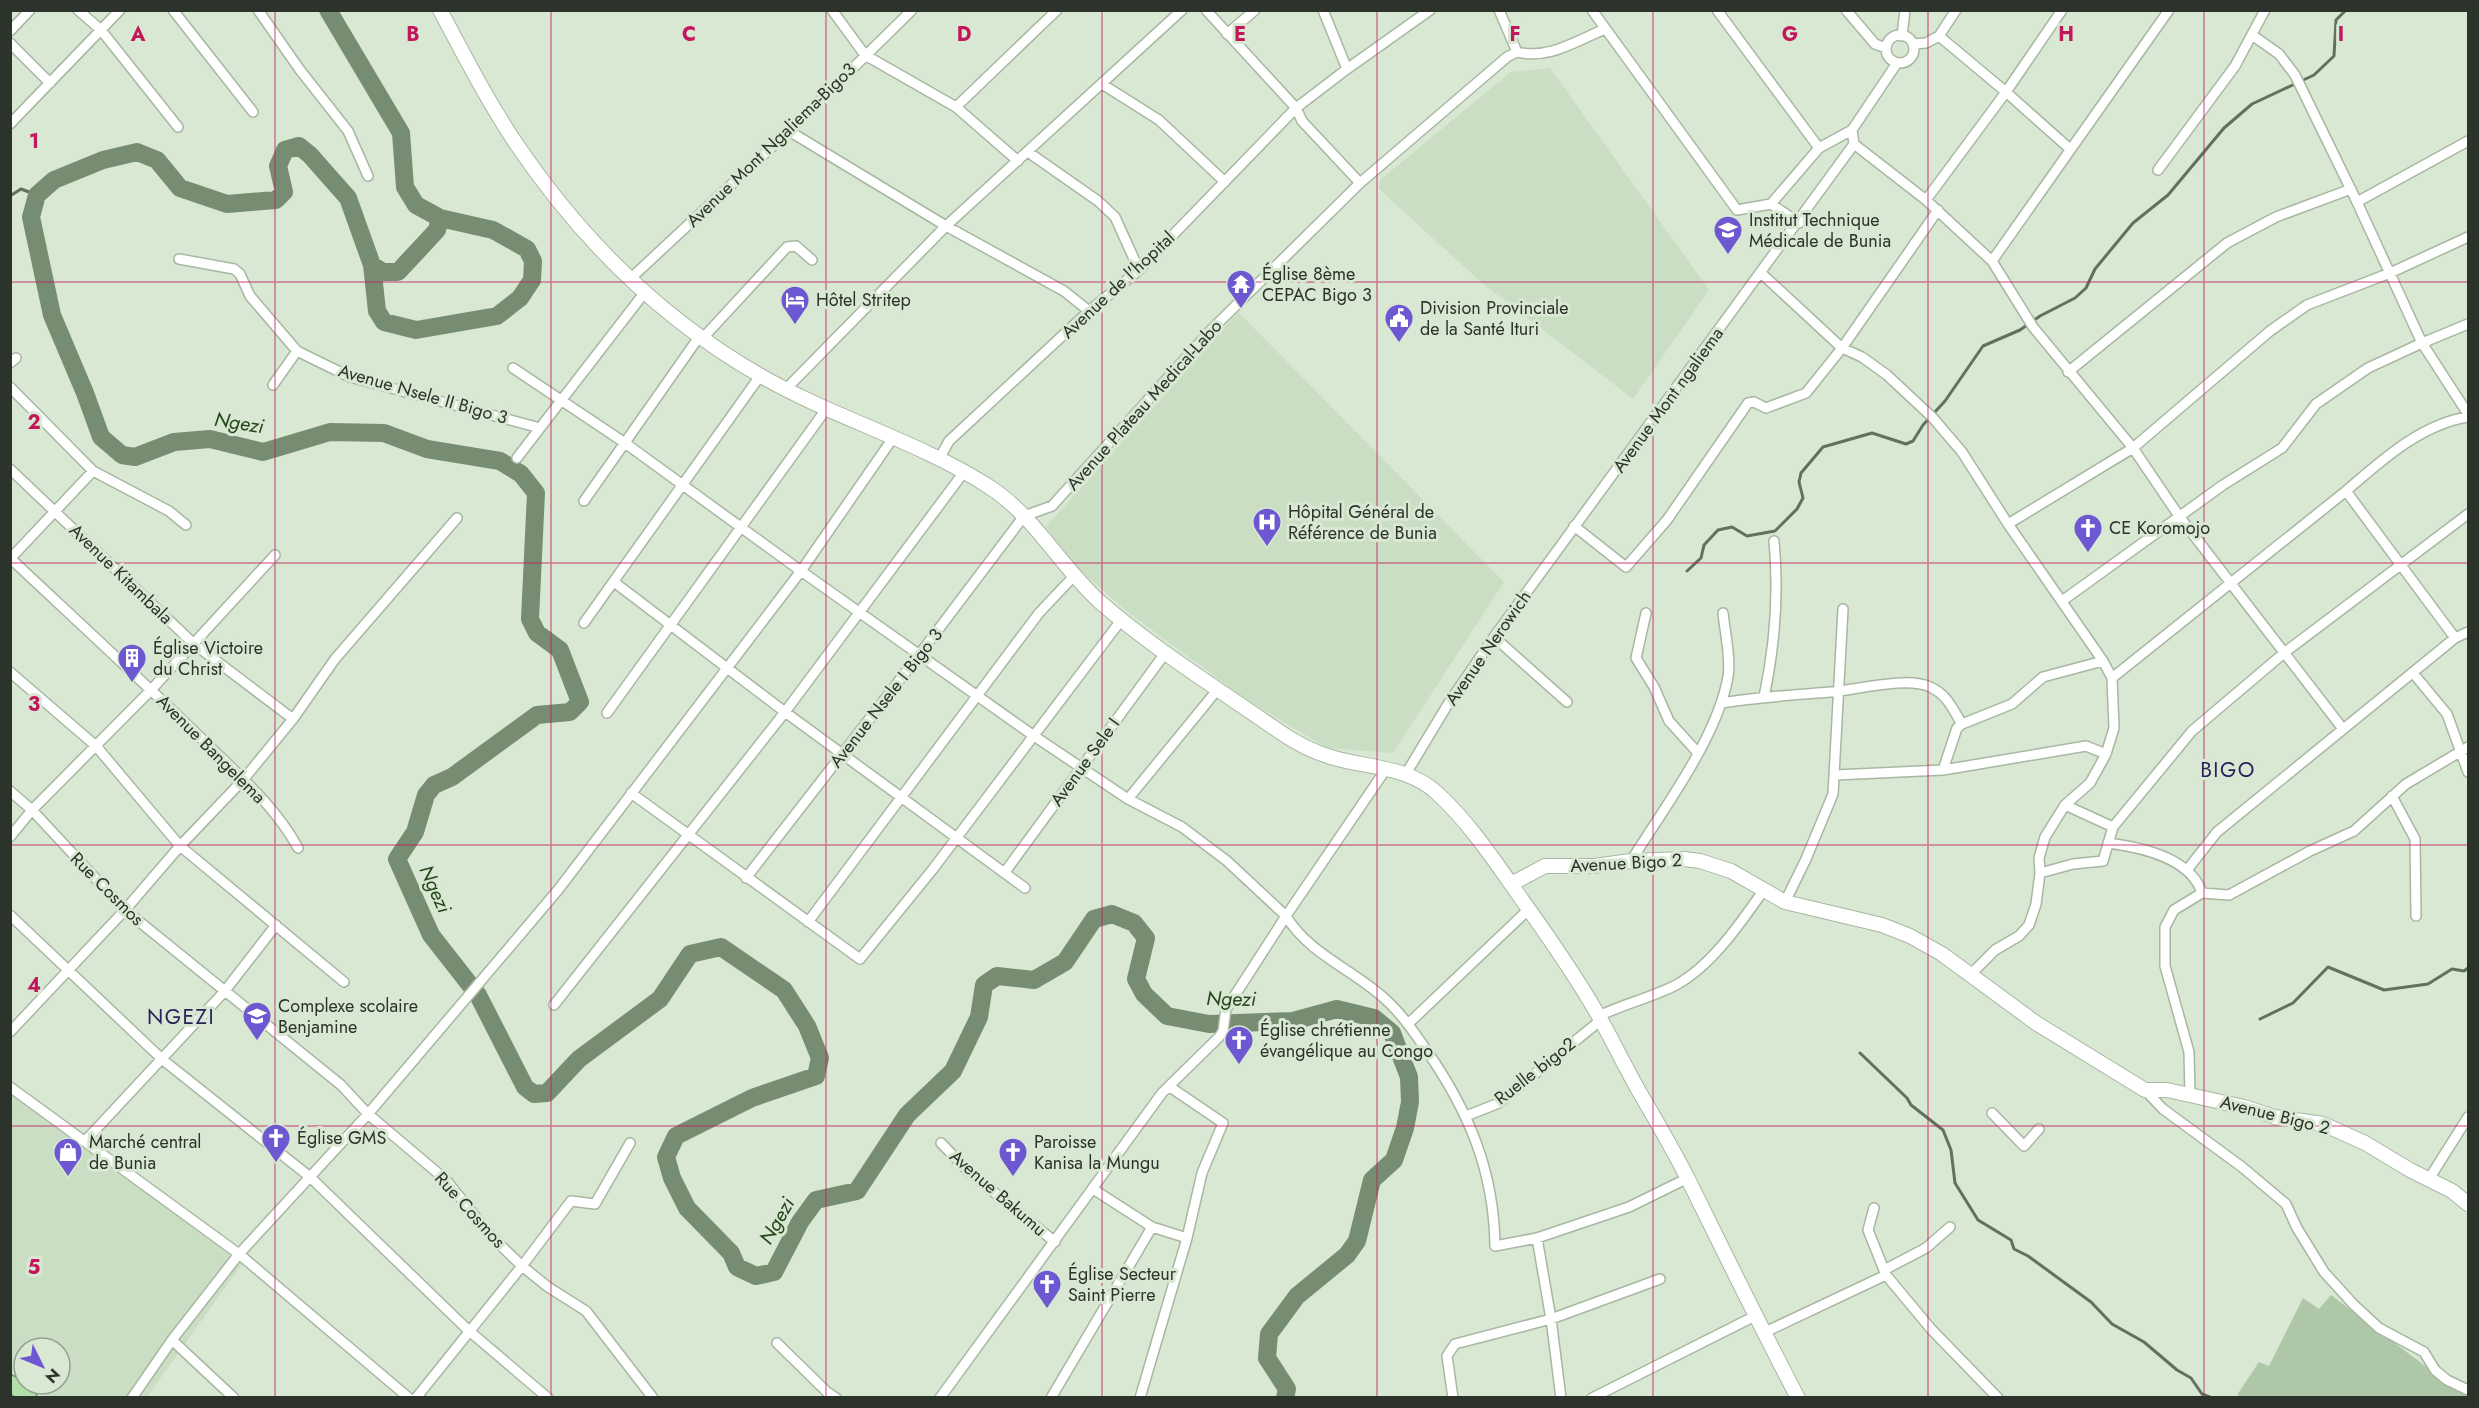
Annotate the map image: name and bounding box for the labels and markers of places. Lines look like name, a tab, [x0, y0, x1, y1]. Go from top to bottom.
place label: Institut Technique Médicale de Bunia	[1749, 207, 1891, 254]
school or university icon: Institut Technique Médicale de Bunia	[1712, 214, 1744, 256]
place label: Église 8ème CEPAC Bigo 3	[1262, 261, 1372, 308]
temple icon: Église 8ème CEPAC Bigo 3	[1225, 268, 1257, 310]
hotel icon: Hôtel Stritep	[779, 284, 811, 326]
place label: Hôtel Stritep	[816, 287, 911, 313]
place label: Division Provinciale de la Santé Ituri	[1420, 295, 1569, 342]
public building icon: Division Provinciale de la Santé Ituri	[1383, 302, 1415, 344]
place label: Hôpital Général de Référence de Bunia	[1288, 499, 1437, 546]
hospital icon: Hôpital Général de Référence de Bunia	[1251, 506, 1283, 548]
church icon: CE Koromojo	[2072, 512, 2104, 554]
place label: CE Koromojo	[2109, 515, 2210, 541]
place label: Église Victoire du Christ	[153, 635, 263, 682]
building icon: Église Victoire du Christ	[116, 642, 148, 684]
place label: Complexe scolaire Benjamine	[278, 993, 418, 1040]
school or university icon: Complexe scolaire Benjamine	[241, 1000, 273, 1042]
place label: Église chrétienne évangélique au Congo	[1260, 1017, 1433, 1064]
church icon: Église chrétienne évangélique au Congo	[1223, 1024, 1255, 1066]
church icon: Église GMS	[260, 1122, 292, 1164]
place label: Église GMS	[297, 1125, 386, 1151]
place label: Marché central de Bunia	[89, 1129, 201, 1176]
place label: Paroisse Kanisa la Mungu	[1034, 1129, 1160, 1176]
shop icon: Marché central de Bunia	[52, 1136, 84, 1178]
church icon: Paroisse Kanisa la Mungu	[997, 1136, 1029, 1178]
place label: Église Secteur Saint Pierre	[1068, 1261, 1177, 1308]
church icon: Église Secteur Saint Pierre	[1031, 1268, 1063, 1310]

